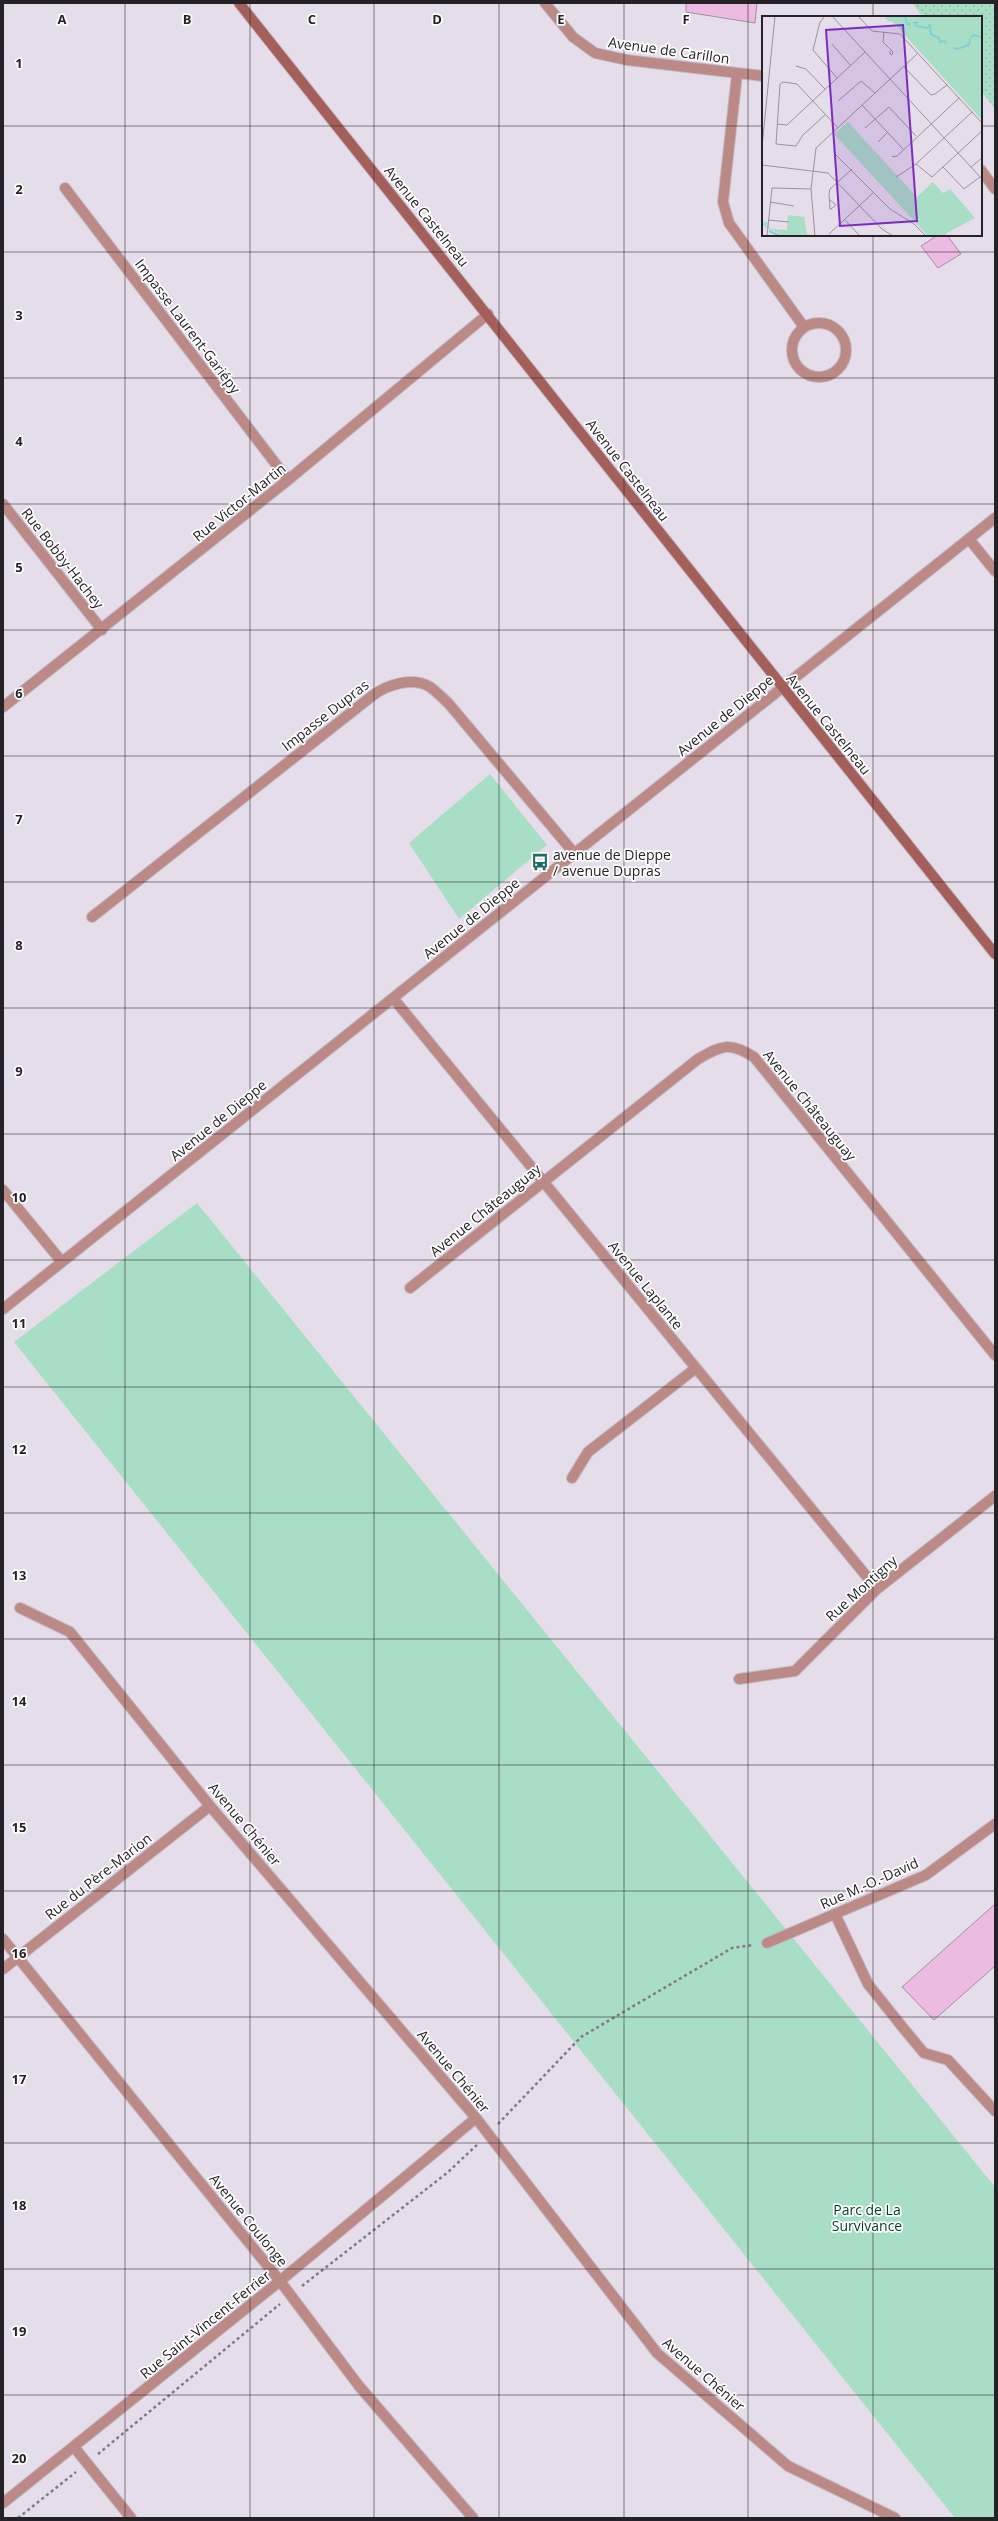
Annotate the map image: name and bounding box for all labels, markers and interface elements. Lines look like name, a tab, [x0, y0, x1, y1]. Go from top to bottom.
text: A	[58, 10, 67, 28]
text: B	[183, 10, 192, 28]
text: C	[308, 10, 316, 28]
text: D	[432, 10, 442, 28]
text: E	[557, 10, 565, 28]
text: F	[682, 10, 690, 28]
inset map	[762, 16, 982, 236]
street label: Avenue de Carillon	[607, 32, 731, 68]
text: 1	[15, 54, 23, 72]
street label: Avenue Castelneau	[380, 162, 474, 270]
text: 2	[15, 180, 23, 198]
street label: Impasse Laurent-Gariépy	[131, 255, 246, 398]
text: 3	[15, 306, 23, 324]
street label: Avenue Castelneau	[582, 415, 674, 525]
text: 4	[15, 432, 23, 450]
street label: Rue Victor-Martin	[189, 459, 289, 545]
street label: Rue Bobby-Hachey	[18, 504, 109, 613]
text: 5	[15, 558, 23, 576]
street label: Avenue de Dieppe	[673, 670, 777, 760]
street label: Avenue Castelneau	[782, 670, 876, 778]
street label: Impasse Dupras	[278, 675, 373, 755]
text: 6	[15, 684, 23, 702]
text: 7	[15, 810, 23, 828]
place label: avenue de Dieppe / avenue Dupras	[553, 845, 671, 880]
bus stop icon: avenue de Dieppe / avenue Dupras	[530, 852, 550, 872]
street label: Avenue de Dieppe	[419, 873, 523, 963]
text: 8	[15, 936, 23, 954]
street label: Avenue Châteauguay	[759, 1045, 861, 1165]
text: 9	[15, 1062, 23, 1080]
street label: Avenue de Dieppe	[166, 1075, 270, 1165]
street label: Avenue Châteauguay	[425, 1159, 545, 1261]
text: 10	[12, 1188, 26, 1206]
street label: Avenue Laplante	[604, 1237, 688, 1333]
text: 11	[12, 1314, 26, 1332]
text: 12	[12, 1440, 27, 1458]
street label: Rue Montigny	[821, 1550, 902, 1625]
text: 13	[12, 1566, 26, 1584]
text: 14	[12, 1692, 27, 1710]
street label: Avenue Chénier	[205, 1778, 286, 1870]
text: 15	[12, 1818, 26, 1836]
street label: Rue du Père-Marion	[41, 1828, 155, 1924]
street label: Rue M.-O.-David	[817, 1853, 921, 1913]
text: 16	[12, 1944, 27, 1962]
street label: Avenue Chénier	[414, 2025, 495, 2117]
text: 17	[12, 2070, 27, 2088]
street label: Avenue Coulonge	[206, 2170, 292, 2270]
text: 18	[12, 2196, 26, 2214]
park label: Parc de La Survivance	[832, 2200, 902, 2235]
street label: Rue Saint-Vincent-Ferrier	[136, 2265, 274, 2383]
text: 19	[12, 2322, 26, 2340]
street label: Avenue Chénier	[659, 2333, 749, 2415]
text: 20	[12, 2449, 26, 2467]

